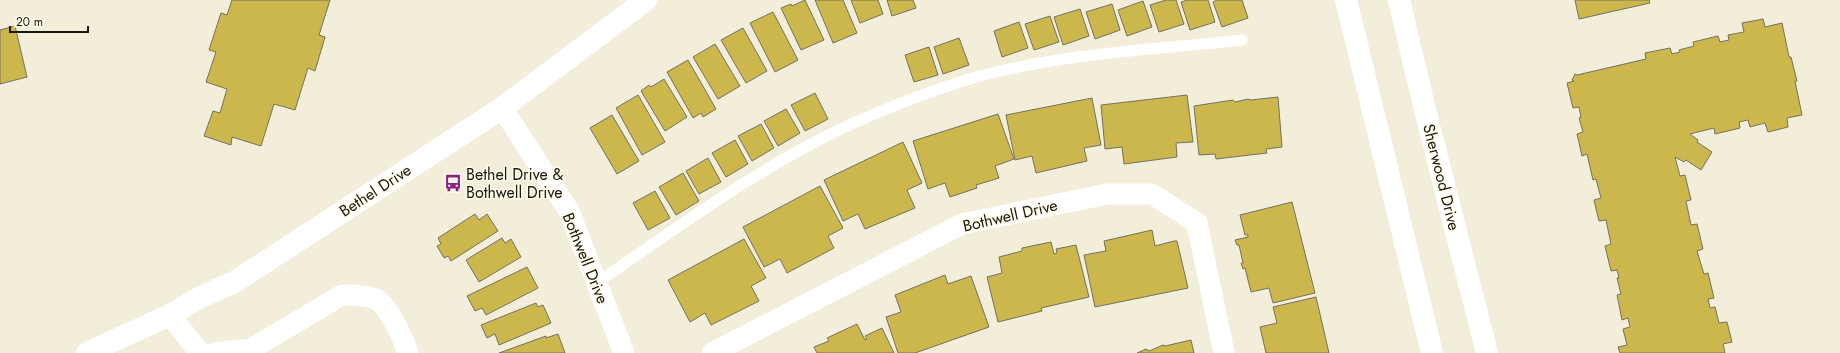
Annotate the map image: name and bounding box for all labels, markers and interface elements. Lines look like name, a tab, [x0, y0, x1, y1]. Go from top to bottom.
scale bar	[10, 8, 88, 34]
text: 20 m	[16, 13, 43, 31]
street label: Sherwood Drive	[1417, 121, 1466, 233]
street label: Bethel Drive	[335, 159, 416, 222]
place label: Bethel Drive & Bothwell Drive	[466, 163, 563, 204]
bus stop icon: Bethel Drive & Bothwell Drive	[443, 173, 463, 193]
street label: Bothwell Drive	[961, 193, 1060, 238]
street label: Bothwell Drive	[557, 209, 614, 307]

